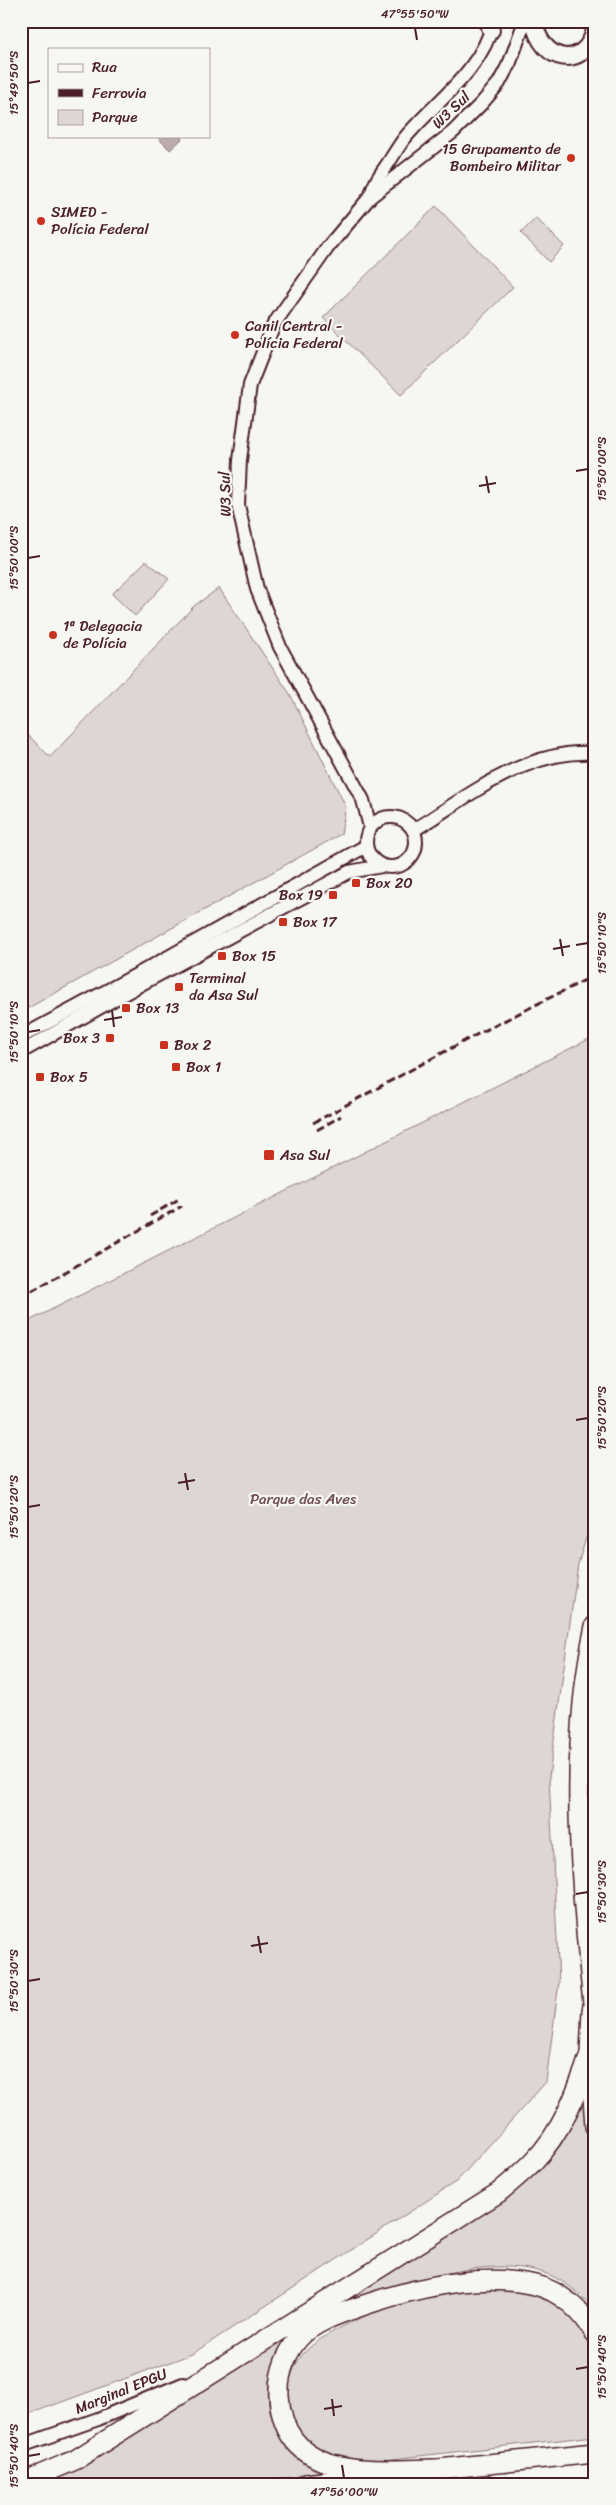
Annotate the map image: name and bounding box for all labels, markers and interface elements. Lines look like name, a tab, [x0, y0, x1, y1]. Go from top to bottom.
text: 47°55'50"W	[381, 3, 450, 25]
legend	[48, 48, 210, 138]
text: 15°49'50"S	[3, 50, 25, 115]
text: Rua	[92, 54, 117, 80]
text: Ferrovia	[92, 80, 147, 106]
street label: W3 Sul	[426, 84, 477, 135]
text: Parque	[92, 104, 137, 130]
place label: 15 Grupamento de Bombeiro Militar	[442, 136, 562, 179]
marker: 15 Grupamento de Bombeiro Militar	[565, 152, 577, 164]
place label: SIMED - Polícia Federal	[51, 199, 149, 242]
marker: SIMED - Polícia Federal	[35, 215, 47, 227]
place label: Canil Central - Polícia Federal	[245, 313, 343, 356]
marker: Canil Central - Polícia Federal	[229, 329, 241, 341]
text: 15°50'00"S	[591, 436, 613, 501]
street label: W3 Sul	[211, 470, 239, 517]
text: 15°50'00"S	[3, 525, 25, 590]
place label: 1ª Delegacia de Polícia	[63, 613, 143, 656]
marker: 1ª Delegacia de Polícia	[47, 629, 59, 641]
place label: Box 20	[366, 870, 413, 896]
marker: Box 20	[350, 877, 362, 889]
place label: Box 19	[279, 882, 323, 908]
marker: Box 19	[327, 889, 339, 901]
place label: Box 17	[293, 909, 338, 935]
text: 15°50'10"S	[591, 911, 613, 974]
marker: Box 17	[277, 916, 289, 928]
place label: Box 15	[232, 943, 276, 969]
marker: Box 15	[216, 950, 228, 962]
place label: Terminal da Asa Sul	[189, 965, 259, 1008]
marker: Terminal da Asa Sul	[173, 981, 185, 993]
place label: Box 13	[136, 995, 179, 1021]
text: 15°50'10"S	[3, 1000, 25, 1063]
marker: Box 13	[120, 1002, 132, 1014]
place label: Box 3	[63, 1025, 100, 1051]
marker: Box 3	[104, 1032, 116, 1044]
place label: Box 2	[174, 1032, 212, 1058]
marker: Box 2	[158, 1039, 170, 1051]
place label: Box 1	[186, 1054, 221, 1080]
marker: Box 1	[170, 1061, 182, 1073]
place label: Box 5	[50, 1064, 88, 1090]
marker: Box 5	[34, 1071, 46, 1083]
place label: Asa Sul	[279, 1142, 331, 1168]
marker: Asa Sul	[262, 1148, 276, 1162]
text: 15°50'20"S	[591, 1386, 613, 1450]
text: 15°50'20"S	[3, 1475, 25, 1539]
park label: Parque das Aves	[250, 1486, 357, 1512]
text: 15°50'30"S	[591, 1860, 613, 1924]
text: 15°50'30"S	[3, 1949, 25, 2013]
text: 15°50'40"S	[591, 2334, 613, 2399]
street label: Marginal EPGU	[71, 2361, 172, 2421]
text: 15°50'40"S	[3, 2423, 25, 2488]
text: 47°56'00"W	[310, 2481, 378, 2503]

